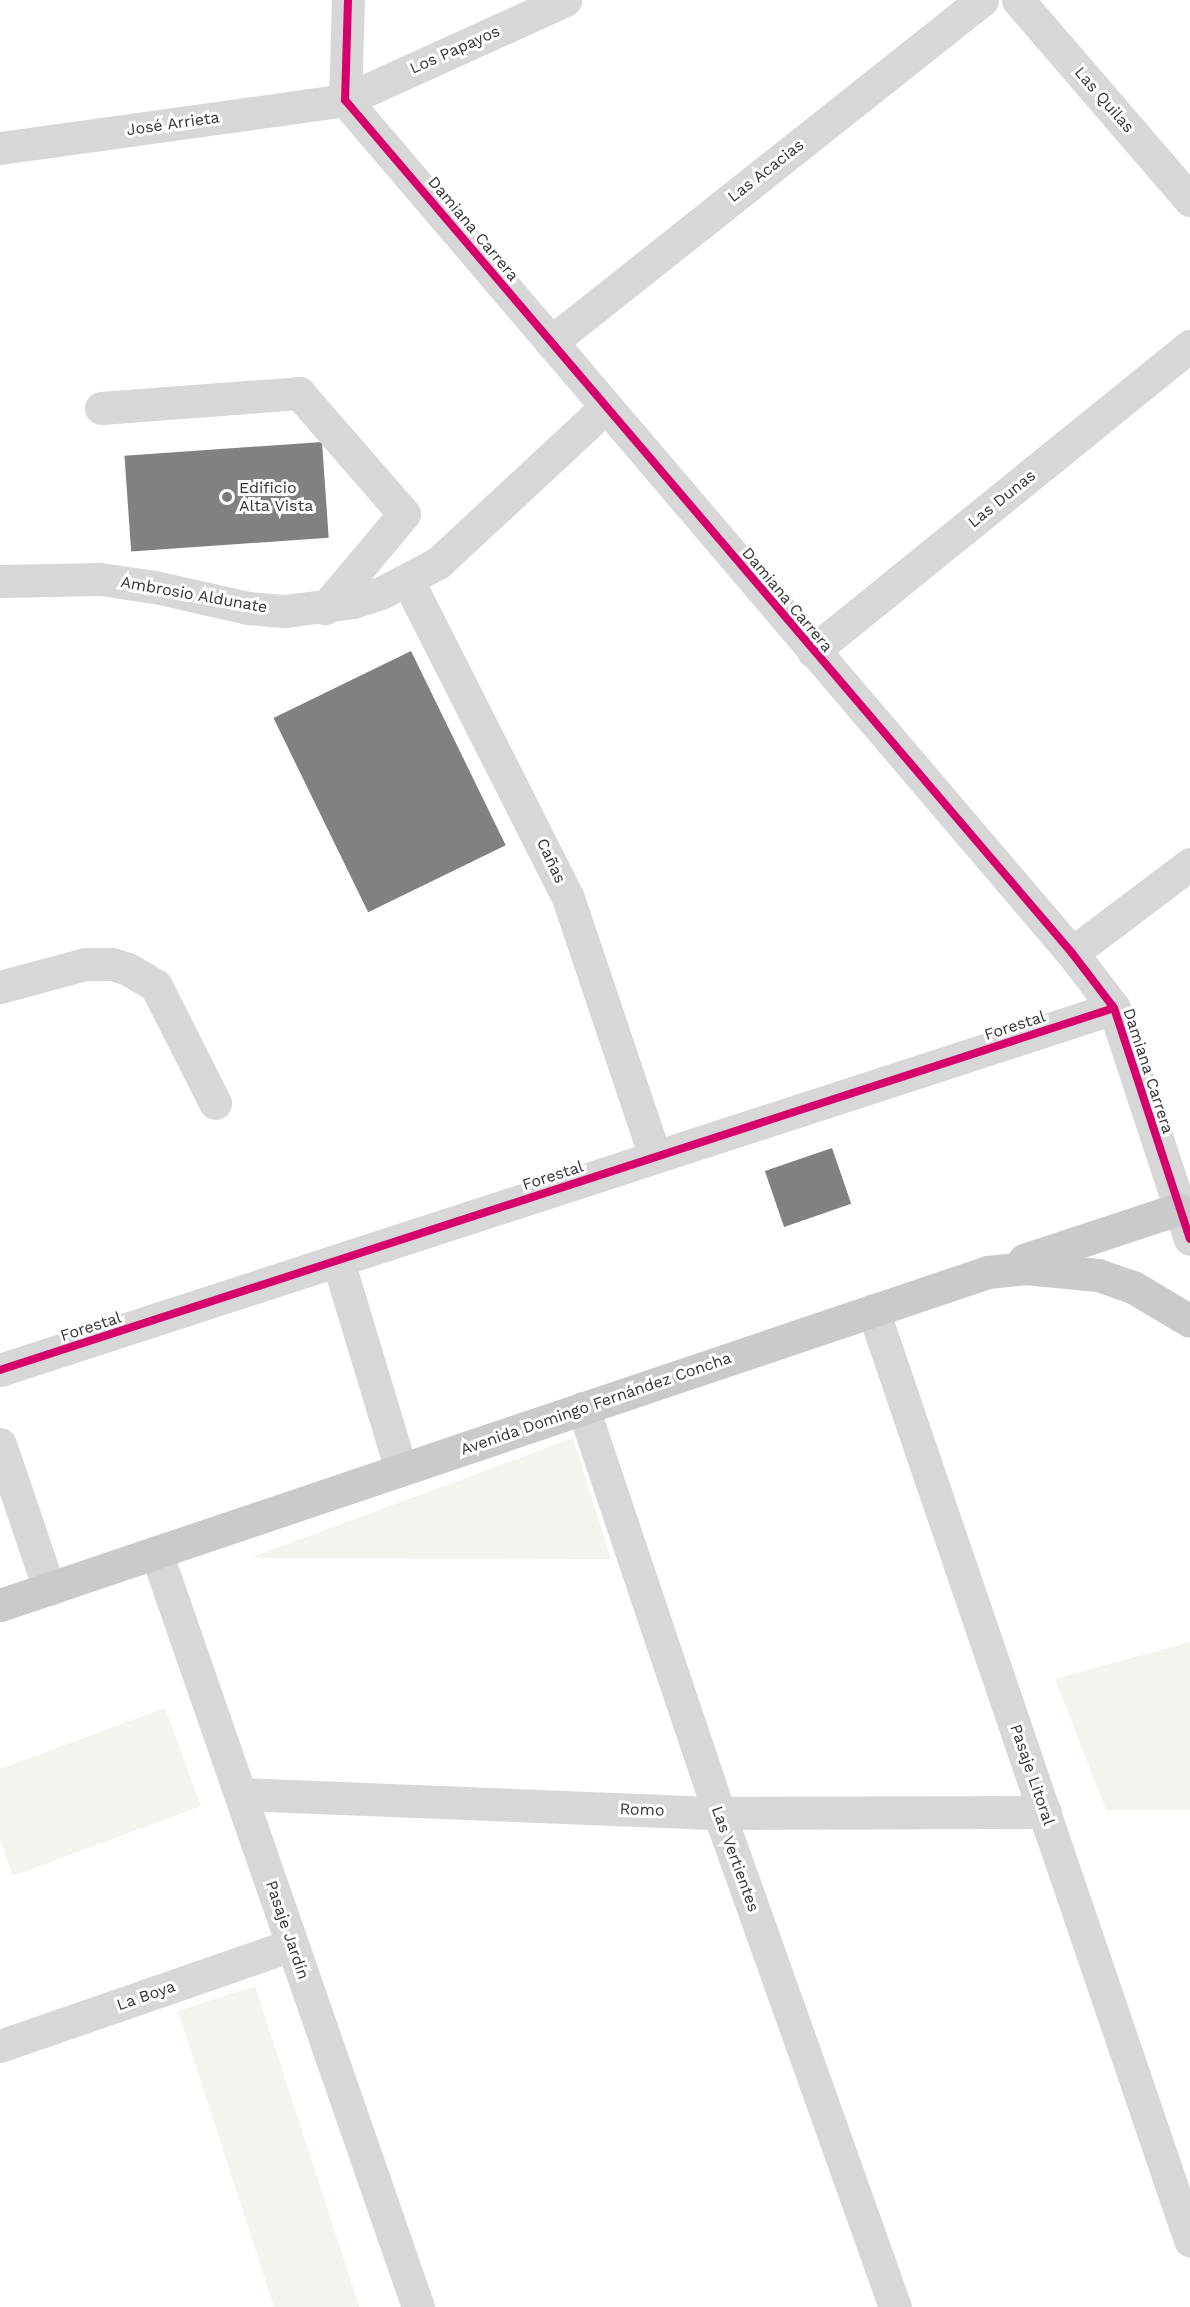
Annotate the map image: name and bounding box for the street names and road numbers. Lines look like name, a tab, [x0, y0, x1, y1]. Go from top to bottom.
street label: Los Papayos	[407, 22, 503, 78]
street label: Las Quilas	[1070, 63, 1138, 137]
street label: José Arrieta	[125, 108, 221, 140]
street label: Las Acacias	[724, 135, 808, 207]
street label: Damiana Carrera	[424, 173, 522, 285]
street label: Las Dunas	[964, 466, 1040, 532]
street label: Damiana Carrera	[738, 544, 836, 656]
street label: Ambrosio Aldunate	[119, 573, 269, 617]
street label: Cañas	[532, 835, 570, 887]
street label: Damiana Carrera	[1119, 1006, 1177, 1136]
street label: Forestal	[982, 1007, 1048, 1045]
street label: Forestal	[520, 1157, 586, 1195]
street label: Forestal	[58, 1308, 124, 1346]
street label: Avenida Domingo Fernández Concha	[458, 1348, 734, 1460]
street label: Pasaje Litoral	[1006, 1722, 1058, 1828]
street label: Romo	[619, 1800, 665, 1820]
street label: Las Vertientes	[707, 1803, 763, 1915]
street label: Pasaje Jardín	[261, 1878, 313, 1982]
street label: La Boya	[114, 1977, 178, 2015]

